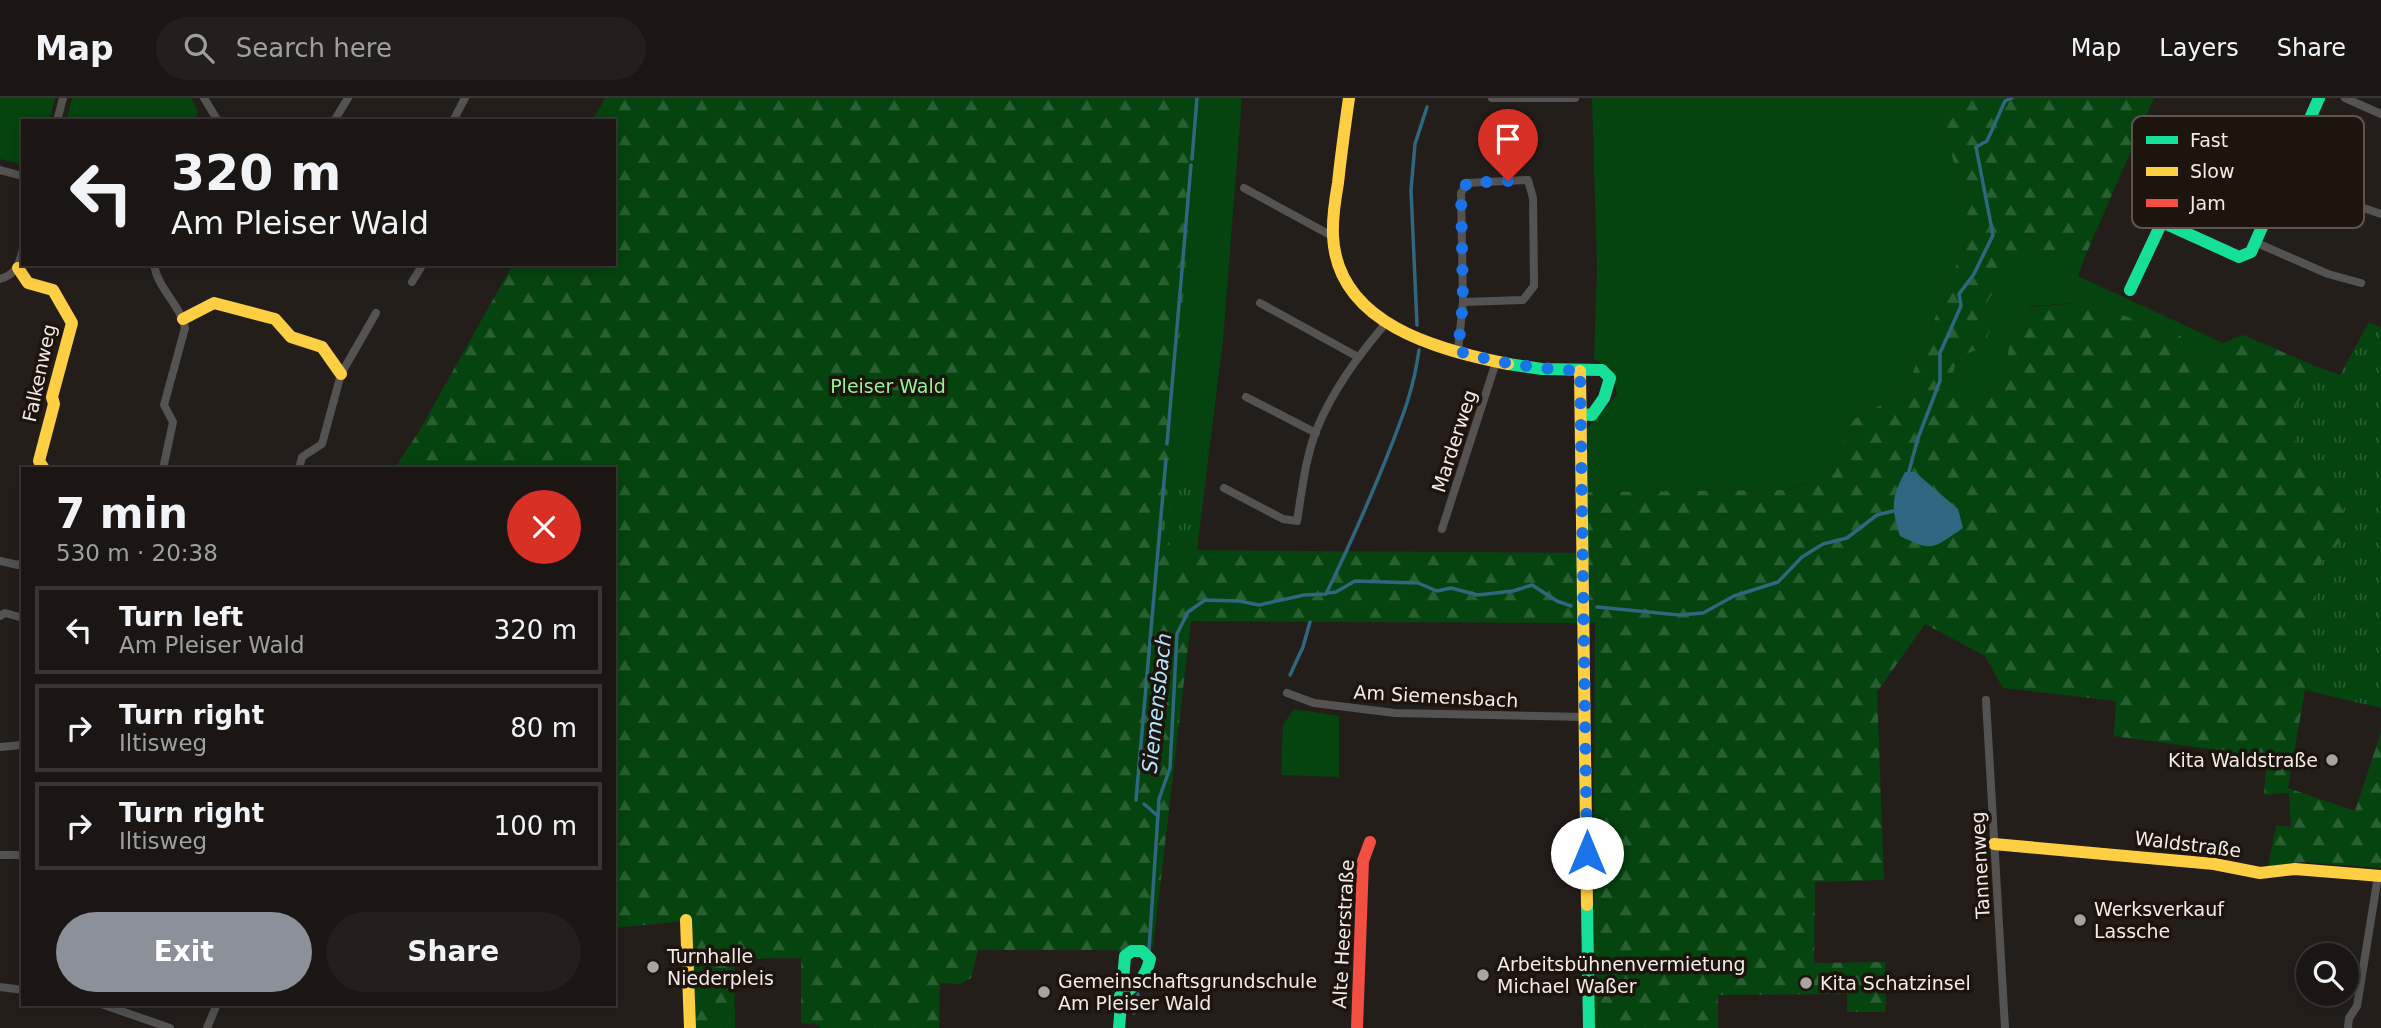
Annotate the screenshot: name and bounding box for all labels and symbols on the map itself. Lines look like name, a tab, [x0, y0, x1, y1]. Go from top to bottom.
pin	[1478, 109, 1538, 181]
legend	[2132, 116, 2364, 228]
text: Fast	[2190, 129, 2228, 151]
text: Slow	[2190, 160, 2235, 182]
text: Jam	[2189, 192, 2226, 214]
street label: Falkenweg	[18, 322, 60, 424]
park label: Pleiser Wald	[830, 375, 946, 397]
street label: Marderweg	[1427, 387, 1481, 495]
water label: Siemensbach	[1138, 632, 1176, 774]
street label: Am Siemensbach	[1353, 681, 1519, 711]
place label: Kita Waldstraße	[2168, 749, 2318, 771]
marker: Kita Waldstraße	[2324, 752, 2340, 768]
street label: Tannenweg	[1966, 811, 1994, 920]
position arrow	[1550, 816, 1624, 890]
street label: Waldstraße	[2134, 827, 2242, 861]
street label: Alte Heerstraße	[1328, 859, 1358, 1009]
place label: Werksverkauf Lassche	[2094, 898, 2225, 942]
marker: Werksverkauf Lassche	[2072, 912, 2088, 928]
place label: Turnhalle Niederpleis	[666, 945, 774, 989]
place label: Arbeitsbühnenvermietung Michael Waßer	[1497, 953, 1746, 997]
marker: Turnhalle Niederpleis	[645, 959, 661, 975]
marker: Arbeitsbühnenvermietung Michael Waßer	[1475, 967, 1491, 983]
place label: Gemeinschaftsgrundschule Am Pleiser Wald	[1058, 970, 1317, 1014]
place label: Kita Schatzinsel	[1820, 972, 1971, 994]
marker: Kita Schatzinsel	[1798, 975, 1814, 991]
marker: Gemeinschaftsgrundschule Am Pleiser Wald	[1036, 984, 1052, 1000]

